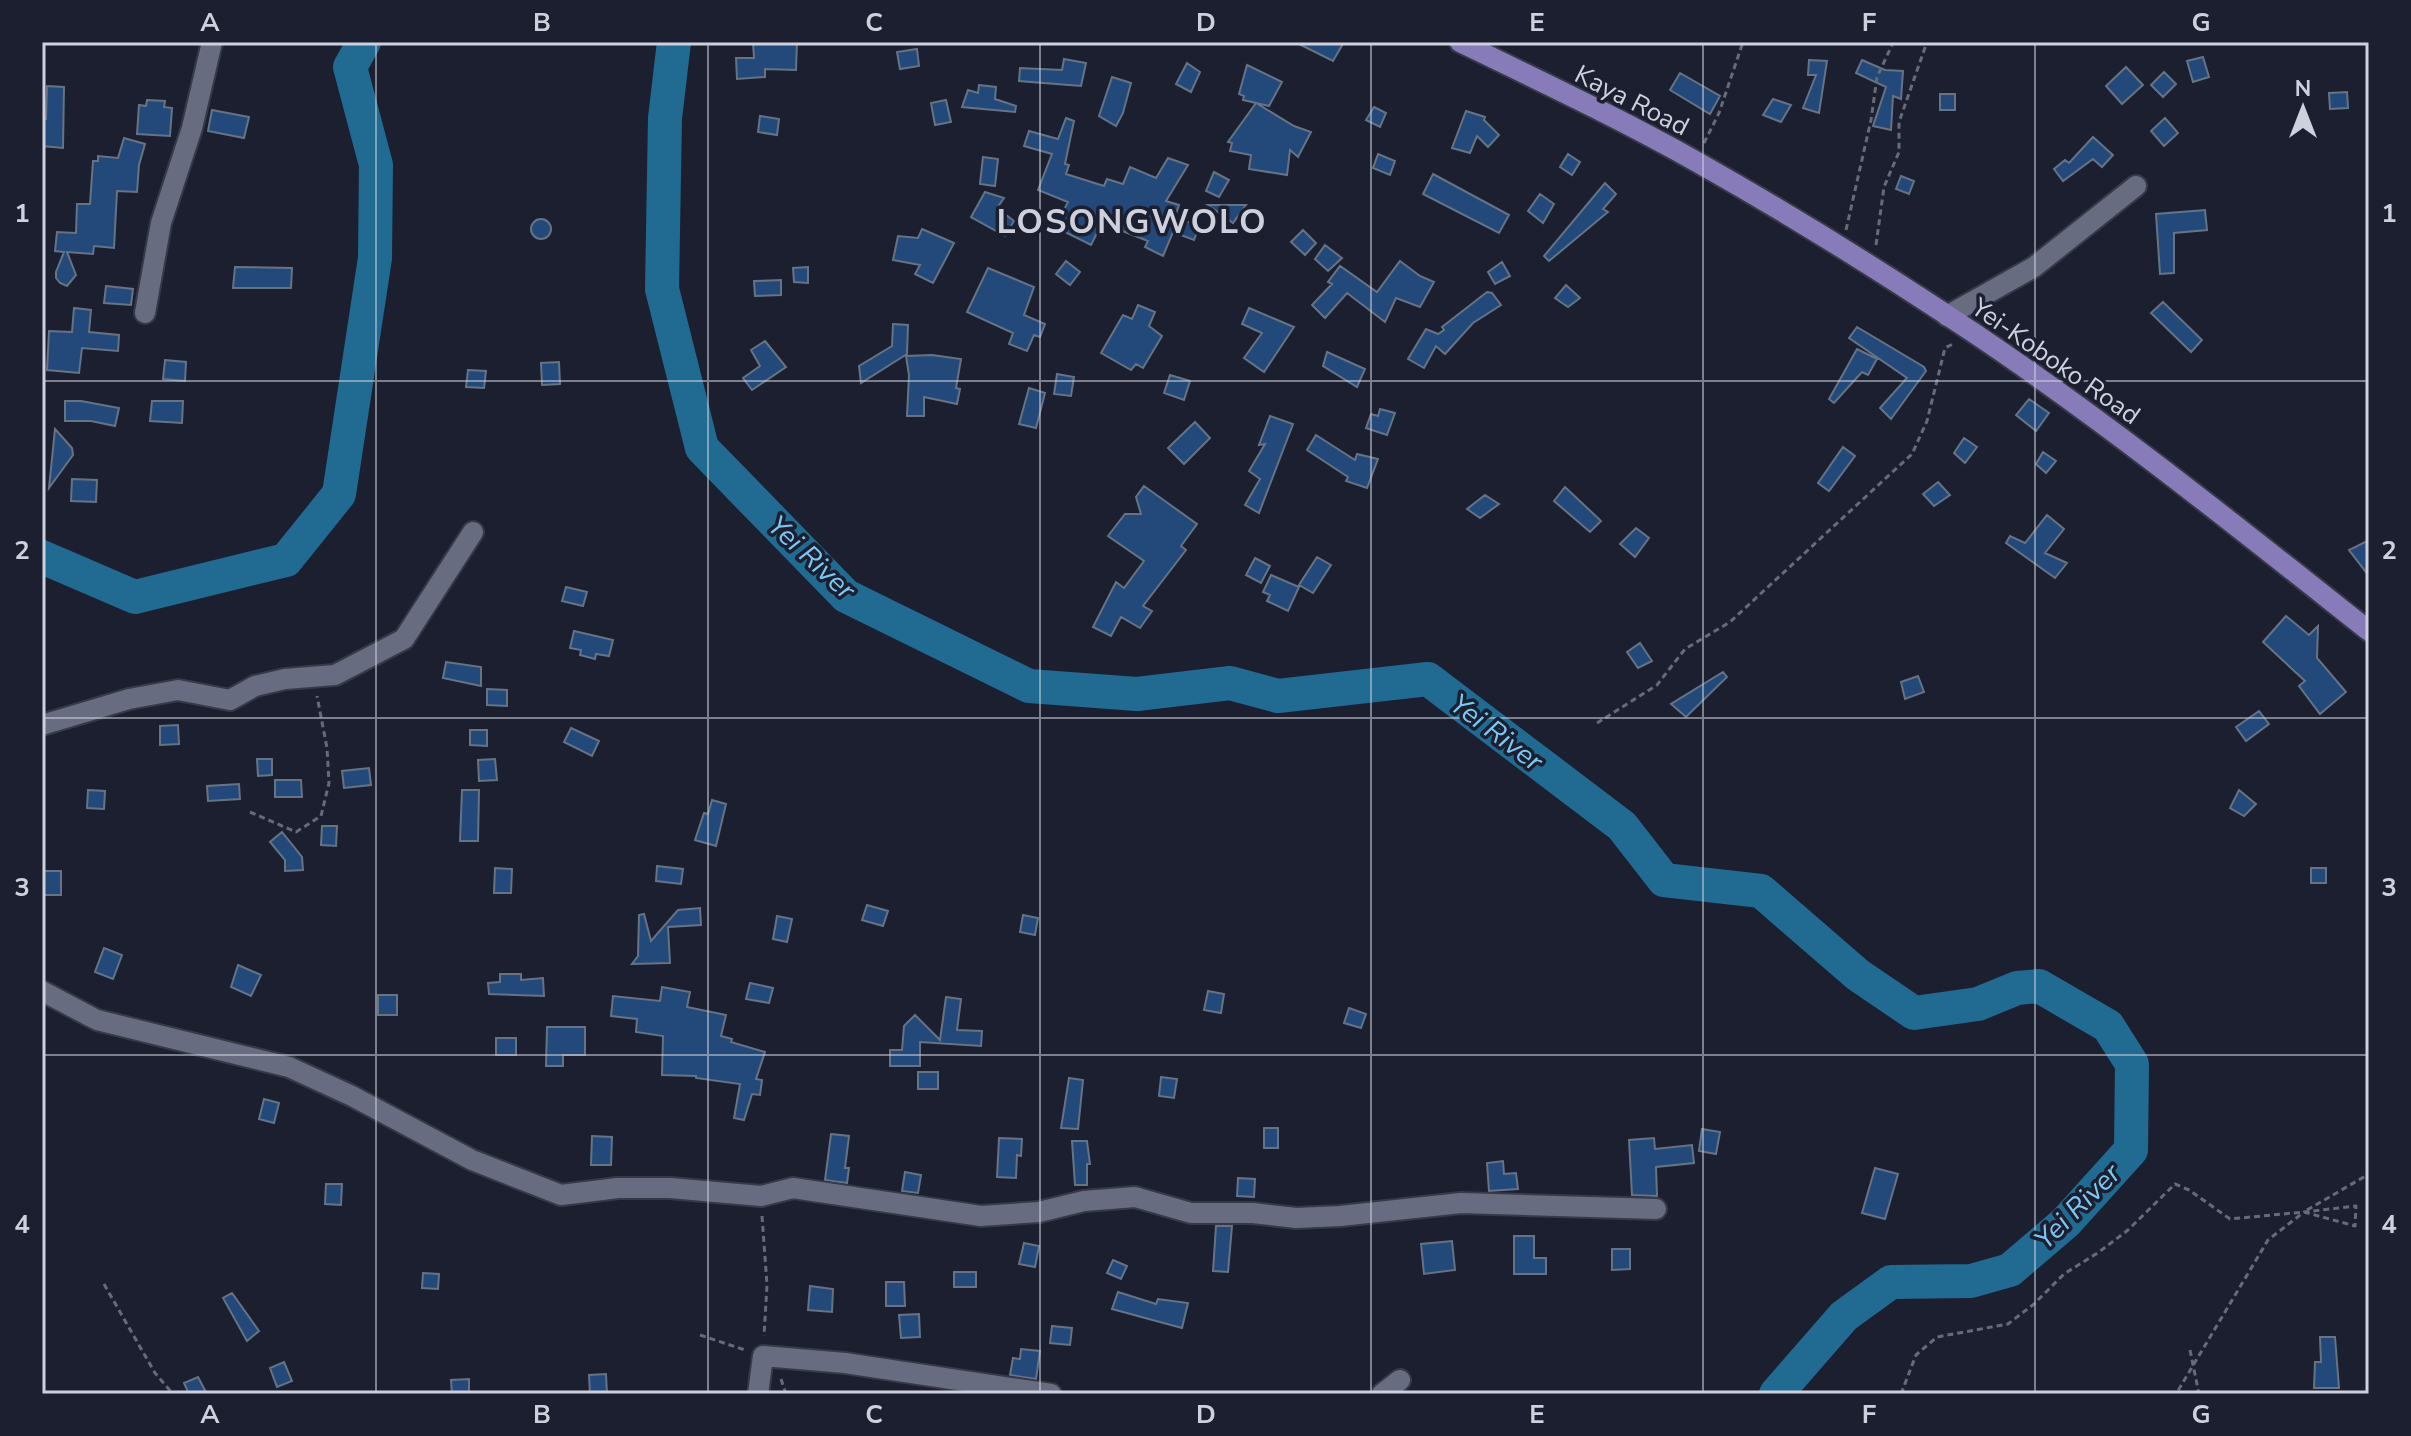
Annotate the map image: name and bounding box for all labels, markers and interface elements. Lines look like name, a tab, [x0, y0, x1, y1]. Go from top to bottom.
text: A	[200, 5, 220, 40]
text: B	[533, 5, 551, 40]
text: C	[865, 5, 883, 40]
text: D	[1196, 5, 1216, 40]
text: E	[1529, 5, 1545, 40]
text: F	[1862, 5, 1876, 40]
text: G	[2191, 5, 2211, 40]
street label: Kaya Road	[1569, 57, 1695, 144]
north arrow	[2263, 68, 2343, 148]
text: N	[2295, 74, 2311, 104]
text: 1	[14, 196, 30, 231]
text: 1	[2381, 196, 2397, 231]
district label: LOSONGWOLO	[996, 199, 1268, 245]
street label: Yei-Koboko Road	[1963, 290, 2147, 433]
water label: Yei River	[759, 507, 864, 609]
text: 2	[14, 533, 30, 568]
text: 2	[2381, 533, 2397, 568]
water label: Yei River	[1442, 685, 1552, 781]
text: 3	[14, 870, 30, 905]
text: 3	[2381, 870, 2397, 905]
water label: Yei River	[2026, 1155, 2130, 1258]
text: 4	[14, 1207, 30, 1242]
text: 4	[2381, 1207, 2397, 1242]
text: A	[200, 1397, 220, 1432]
text: B	[533, 1397, 551, 1432]
text: C	[865, 1397, 883, 1432]
text: D	[1196, 1397, 1216, 1432]
text: E	[1529, 1397, 1545, 1432]
text: F	[1862, 1397, 1876, 1432]
text: G	[2191, 1397, 2211, 1432]

